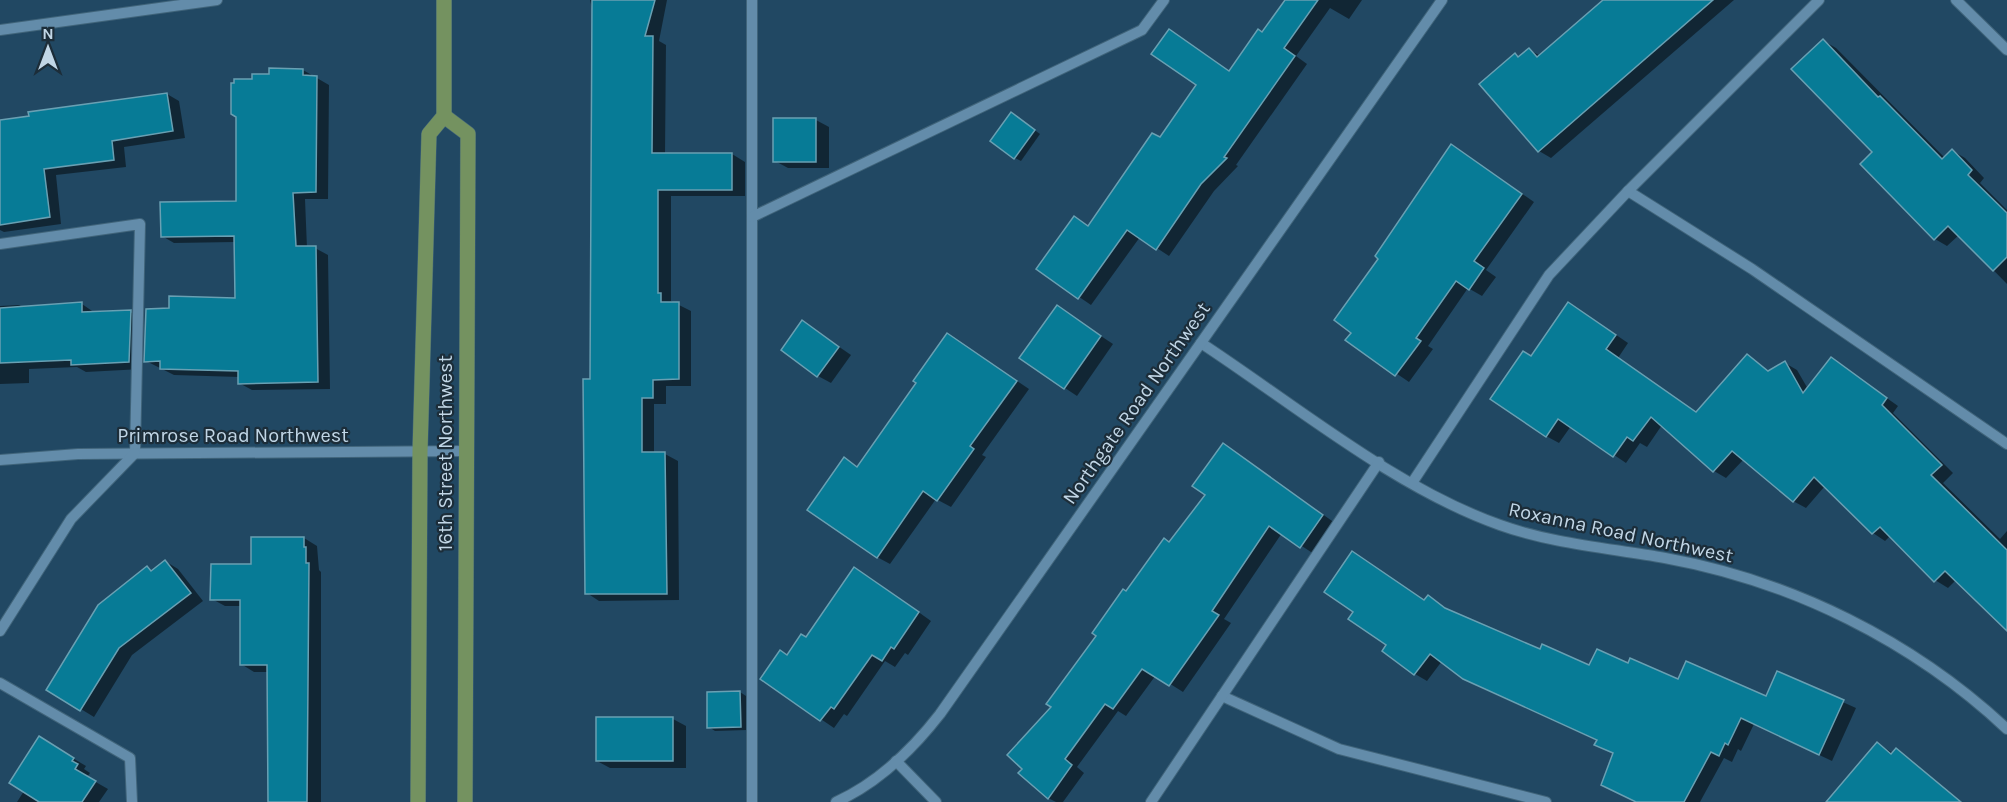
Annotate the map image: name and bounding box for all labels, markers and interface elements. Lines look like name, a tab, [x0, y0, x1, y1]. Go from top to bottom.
north arrow	[18, 18, 78, 78]
text: N	[42, 24, 54, 43]
street label: Northgate Road Northwest	[1058, 297, 1215, 509]
street label: 16th Street Northwest	[434, 354, 457, 551]
street label: Primrose Road Northwest	[117, 424, 349, 447]
street label: Roxanna Road Northwest	[1506, 497, 1736, 568]

